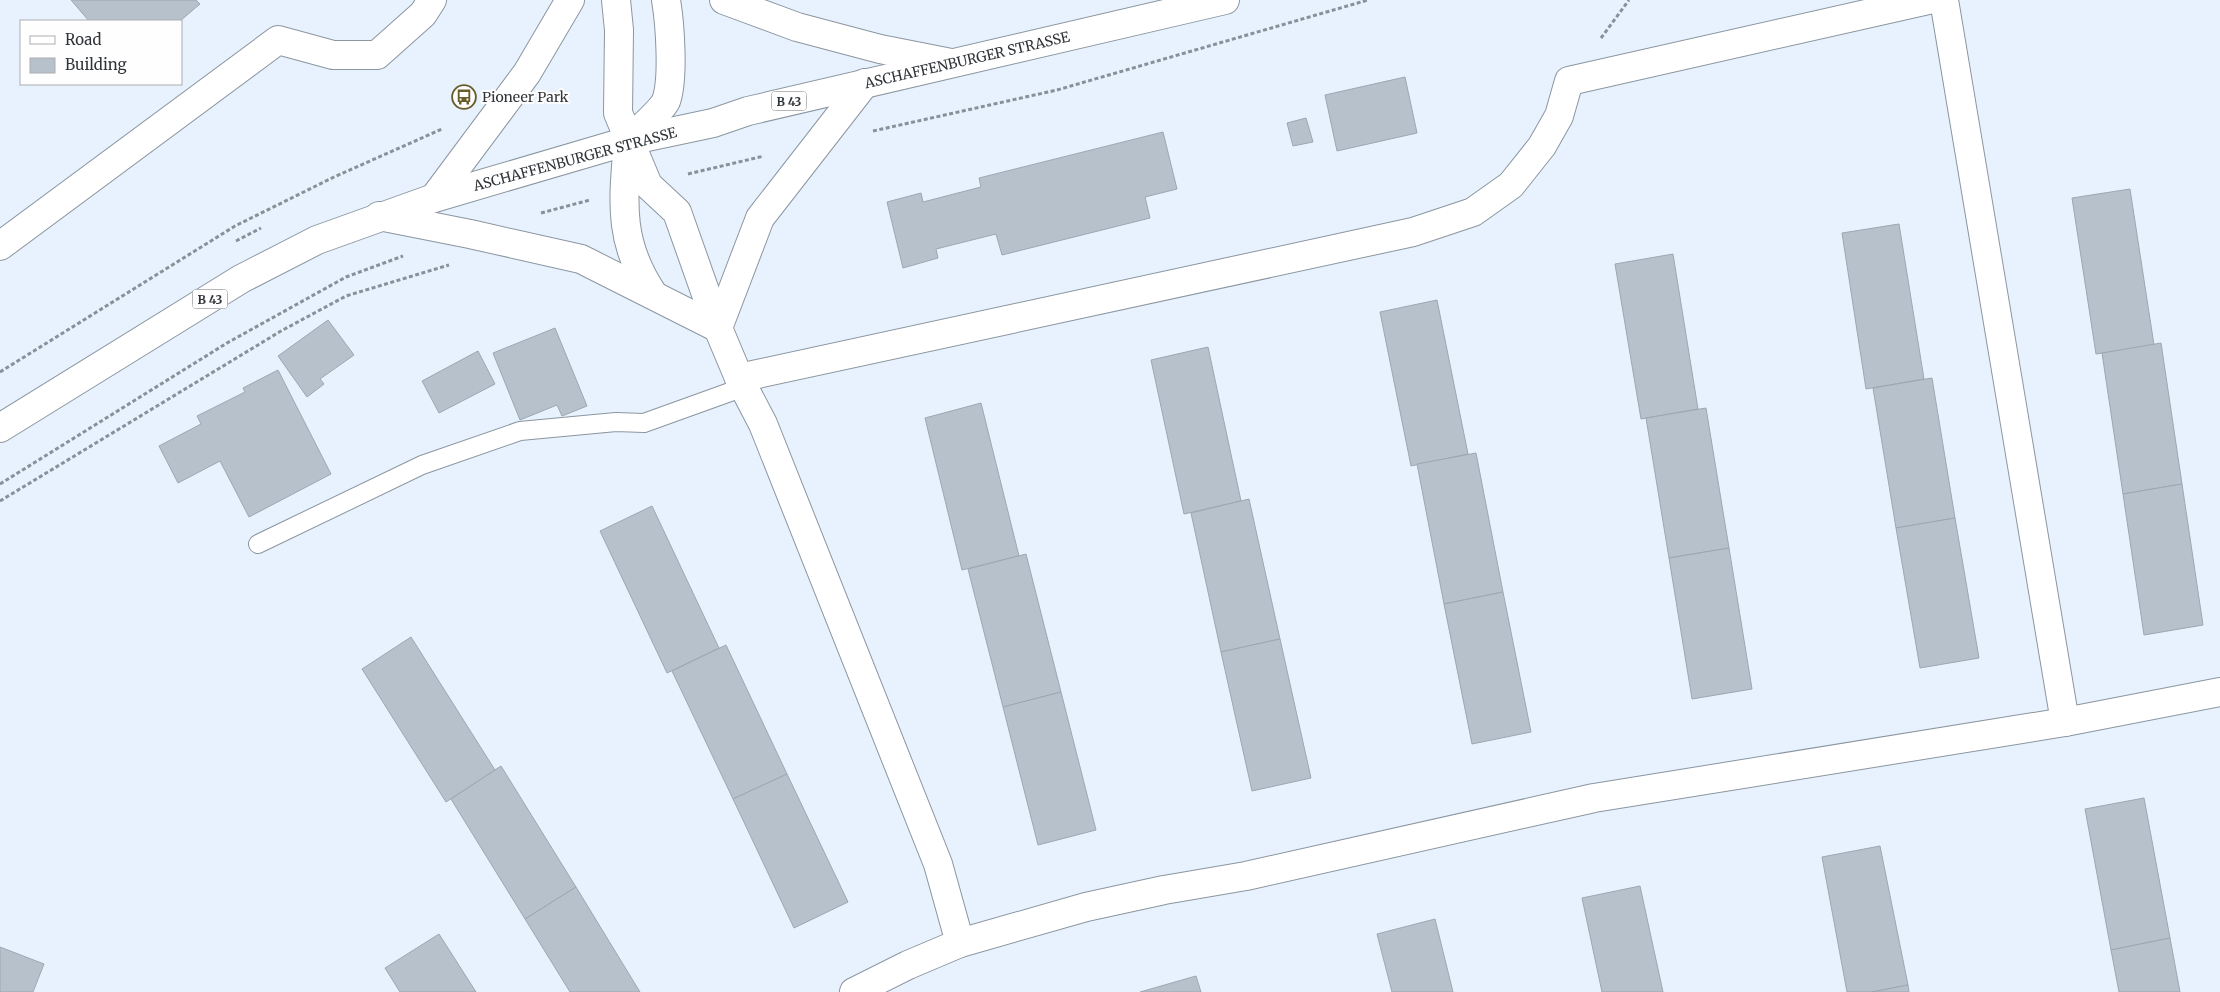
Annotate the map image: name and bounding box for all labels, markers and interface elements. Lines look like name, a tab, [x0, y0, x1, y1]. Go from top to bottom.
legend	[20, 20, 182, 85]
street label: ASCHAFFENBURGER STRASSE	[862, 28, 1071, 93]
text: Road	[65, 30, 101, 49]
text: Building	[65, 55, 127, 74]
bus stop icon: Pioneer Park	[451, 84, 477, 110]
place label: Pioneer Park	[482, 88, 569, 106]
road number: B 43	[772, 92, 806, 110]
street label: ASCHAFFENBURGER STRASSE	[470, 123, 679, 195]
road number: B 43	[192, 290, 228, 308]

